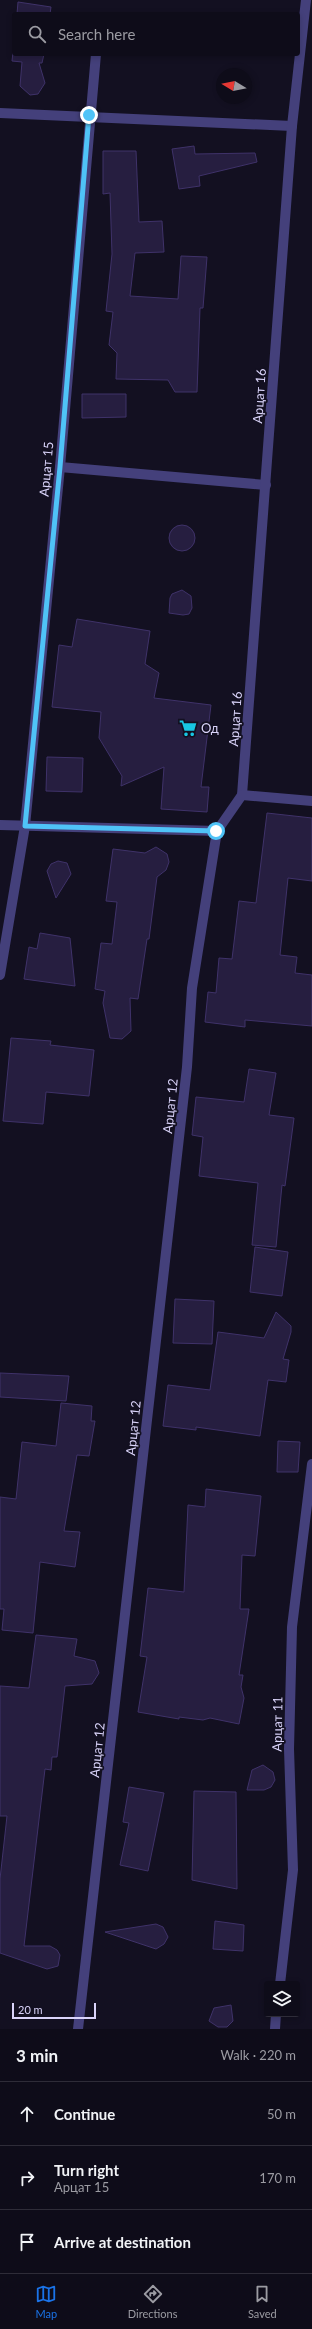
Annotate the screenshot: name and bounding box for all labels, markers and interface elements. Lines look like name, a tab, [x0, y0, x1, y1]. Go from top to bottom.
search box	[12, 12, 300, 56]
icon: search	[26, 23, 48, 45]
text: Search here	[58, 25, 135, 43]
north arrow	[216, 68, 252, 104]
route end	[80, 106, 98, 124]
street label: Арцат 16	[249, 368, 269, 424]
street label: Арцат 15	[36, 441, 56, 497]
street label: Арцат 16	[225, 691, 245, 747]
supermarket icon: Од	[178, 718, 198, 738]
place label: Од	[201, 720, 219, 736]
route start	[207, 822, 225, 840]
street label: Арцат 12	[159, 1078, 181, 1134]
street label: Арцат 12	[122, 1400, 144, 1456]
street label: Арцат 11	[269, 1696, 285, 1752]
street label: Арцат 12	[86, 1722, 108, 1778]
map controls	[264, 1981, 300, 2017]
button: layers	[264, 1981, 300, 2017]
scale bar	[12, 2001, 96, 2020]
text: 20 m	[18, 2003, 43, 2016]
text: 3 min	[16, 2045, 58, 2066]
text: Walk · 220 m	[220, 2047, 296, 2063]
icon: ahead	[16, 2103, 38, 2125]
text: Continue	[54, 2105, 115, 2123]
text: 50 m	[267, 2106, 296, 2122]
text: Turn right	[54, 2161, 119, 2179]
icon: right	[16, 2167, 38, 2189]
text: 170 m	[259, 2170, 296, 2186]
text: Арцат 15	[54, 2179, 109, 2195]
icon: arrive	[16, 2231, 38, 2253]
text: Arrive at destination	[54, 2233, 191, 2251]
tab: Map	[35, 2283, 57, 2320]
tab: Directions	[128, 2283, 177, 2320]
tab: Saved	[248, 2283, 277, 2320]

